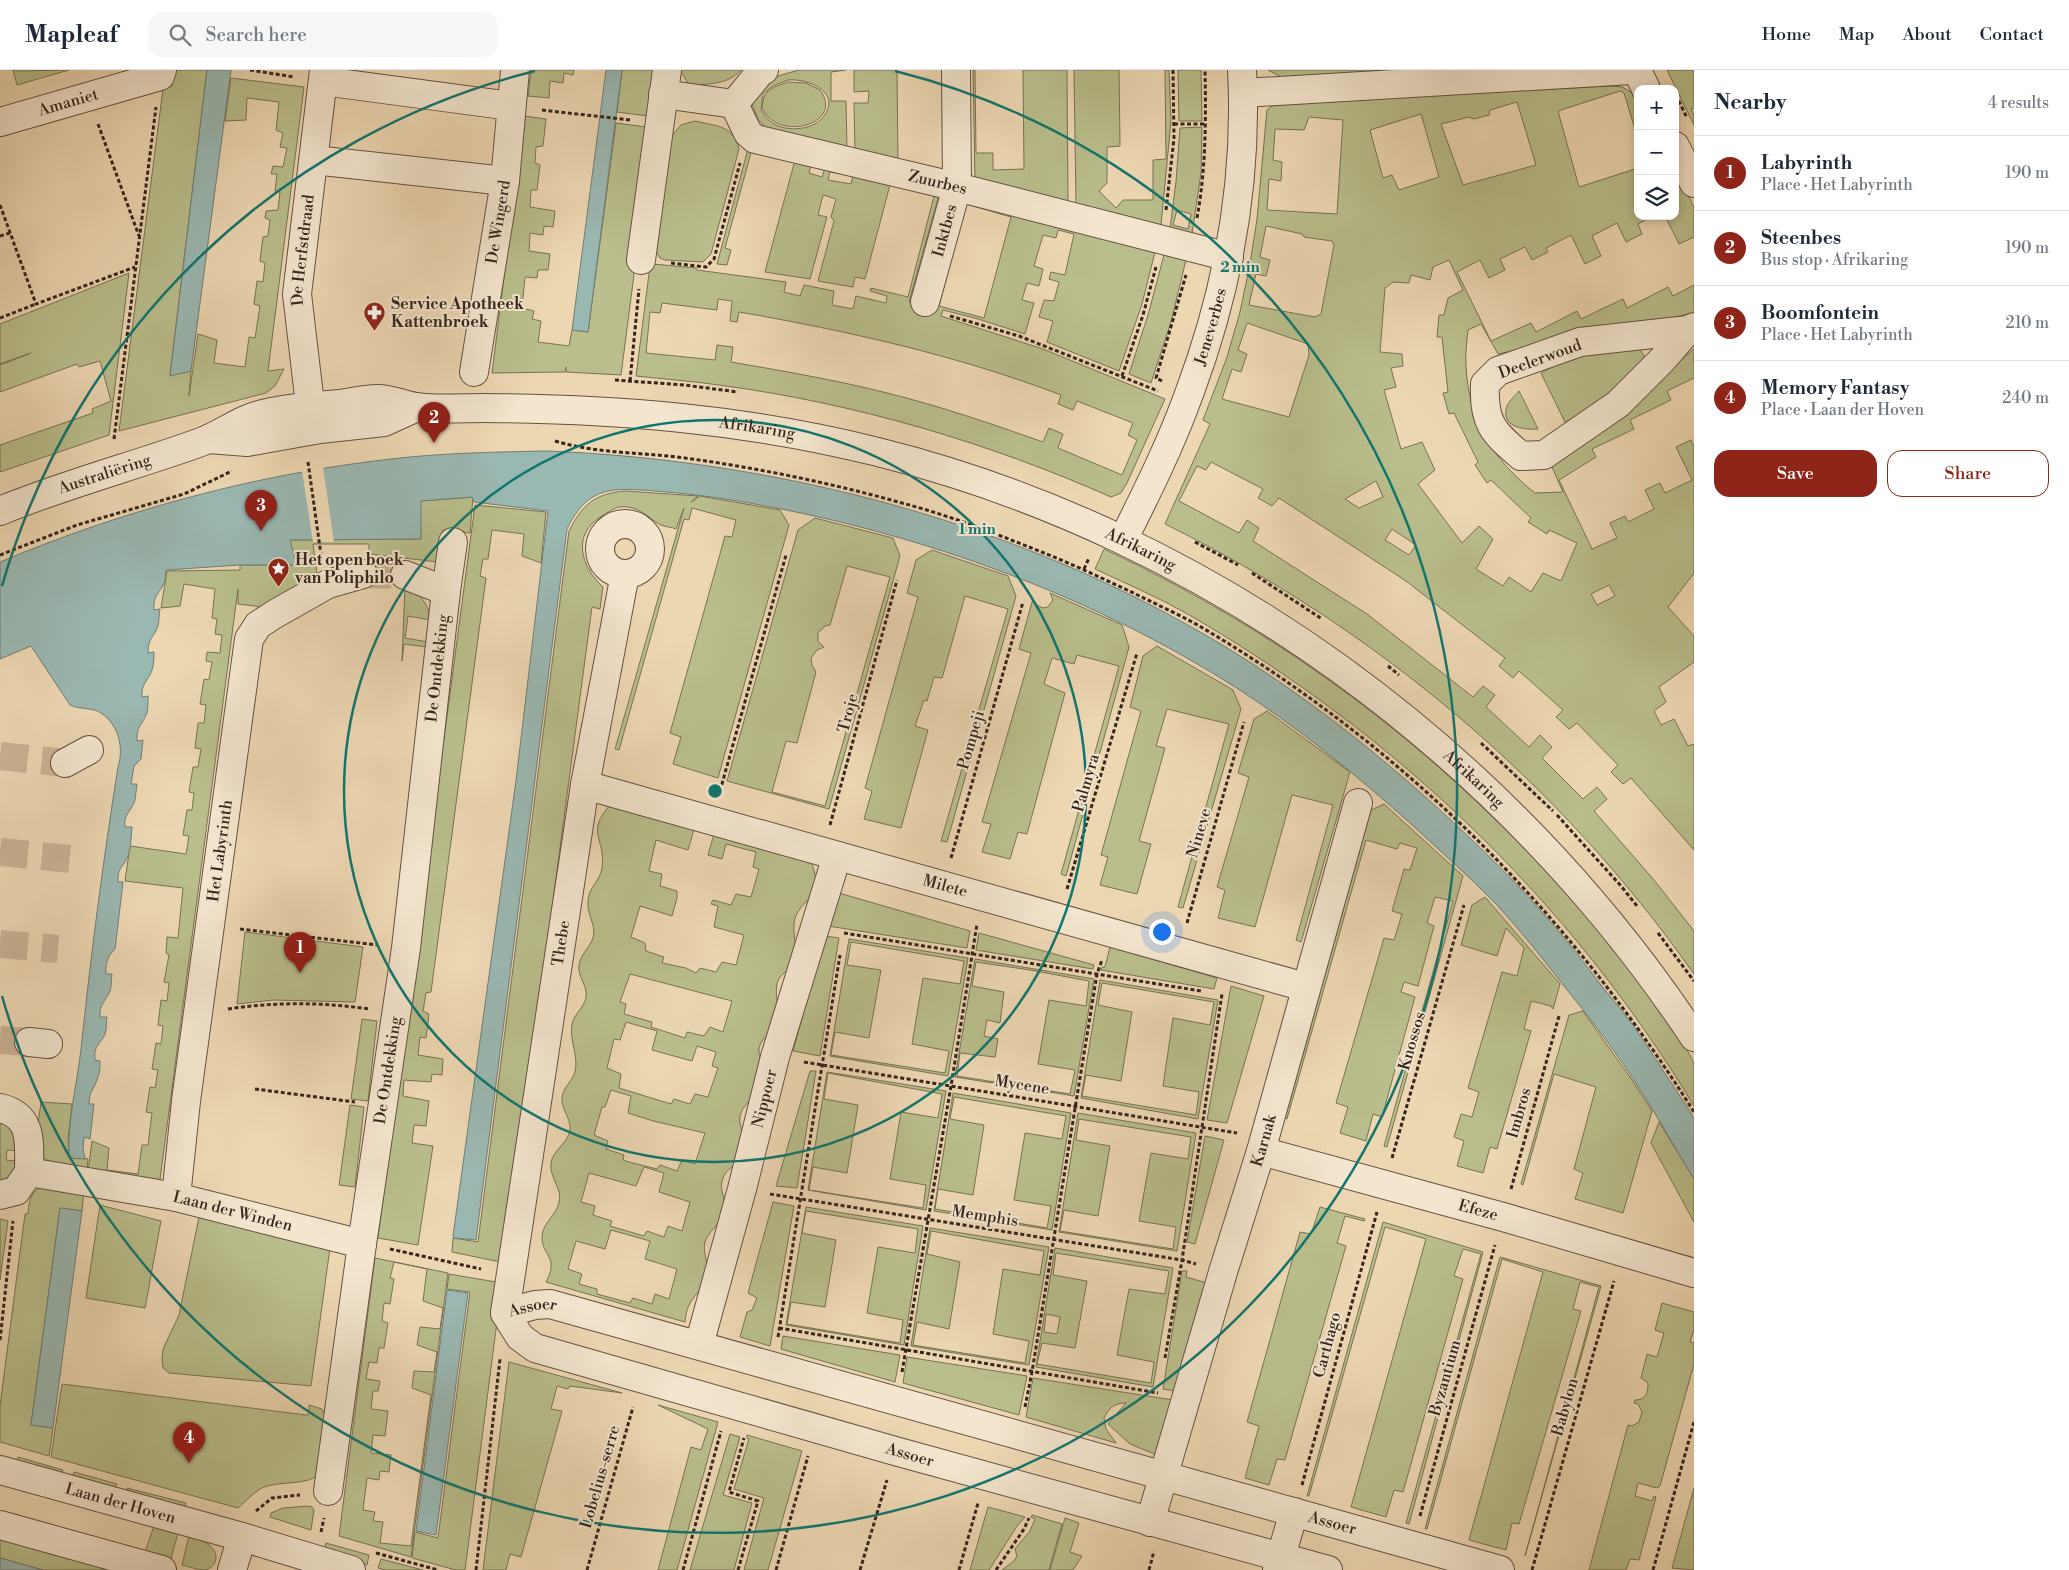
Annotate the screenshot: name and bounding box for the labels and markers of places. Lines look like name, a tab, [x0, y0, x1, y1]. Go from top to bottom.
place label: Service Apotheek Kattenbroek	[391, 294, 525, 332]
pharmacy icon: Service Apotheek Kattenbroek	[363, 301, 387, 332]
pin: 2	[418, 402, 450, 443]
pin: 3	[245, 490, 277, 531]
place label: Het open boek van Poliphilo	[294, 550, 405, 588]
place icon: Het open boek van Poliphilo	[267, 557, 291, 588]
centre of rings	[706, 782, 724, 800]
pin: 1	[284, 932, 316, 973]
pin: 4	[173, 1422, 205, 1463]

